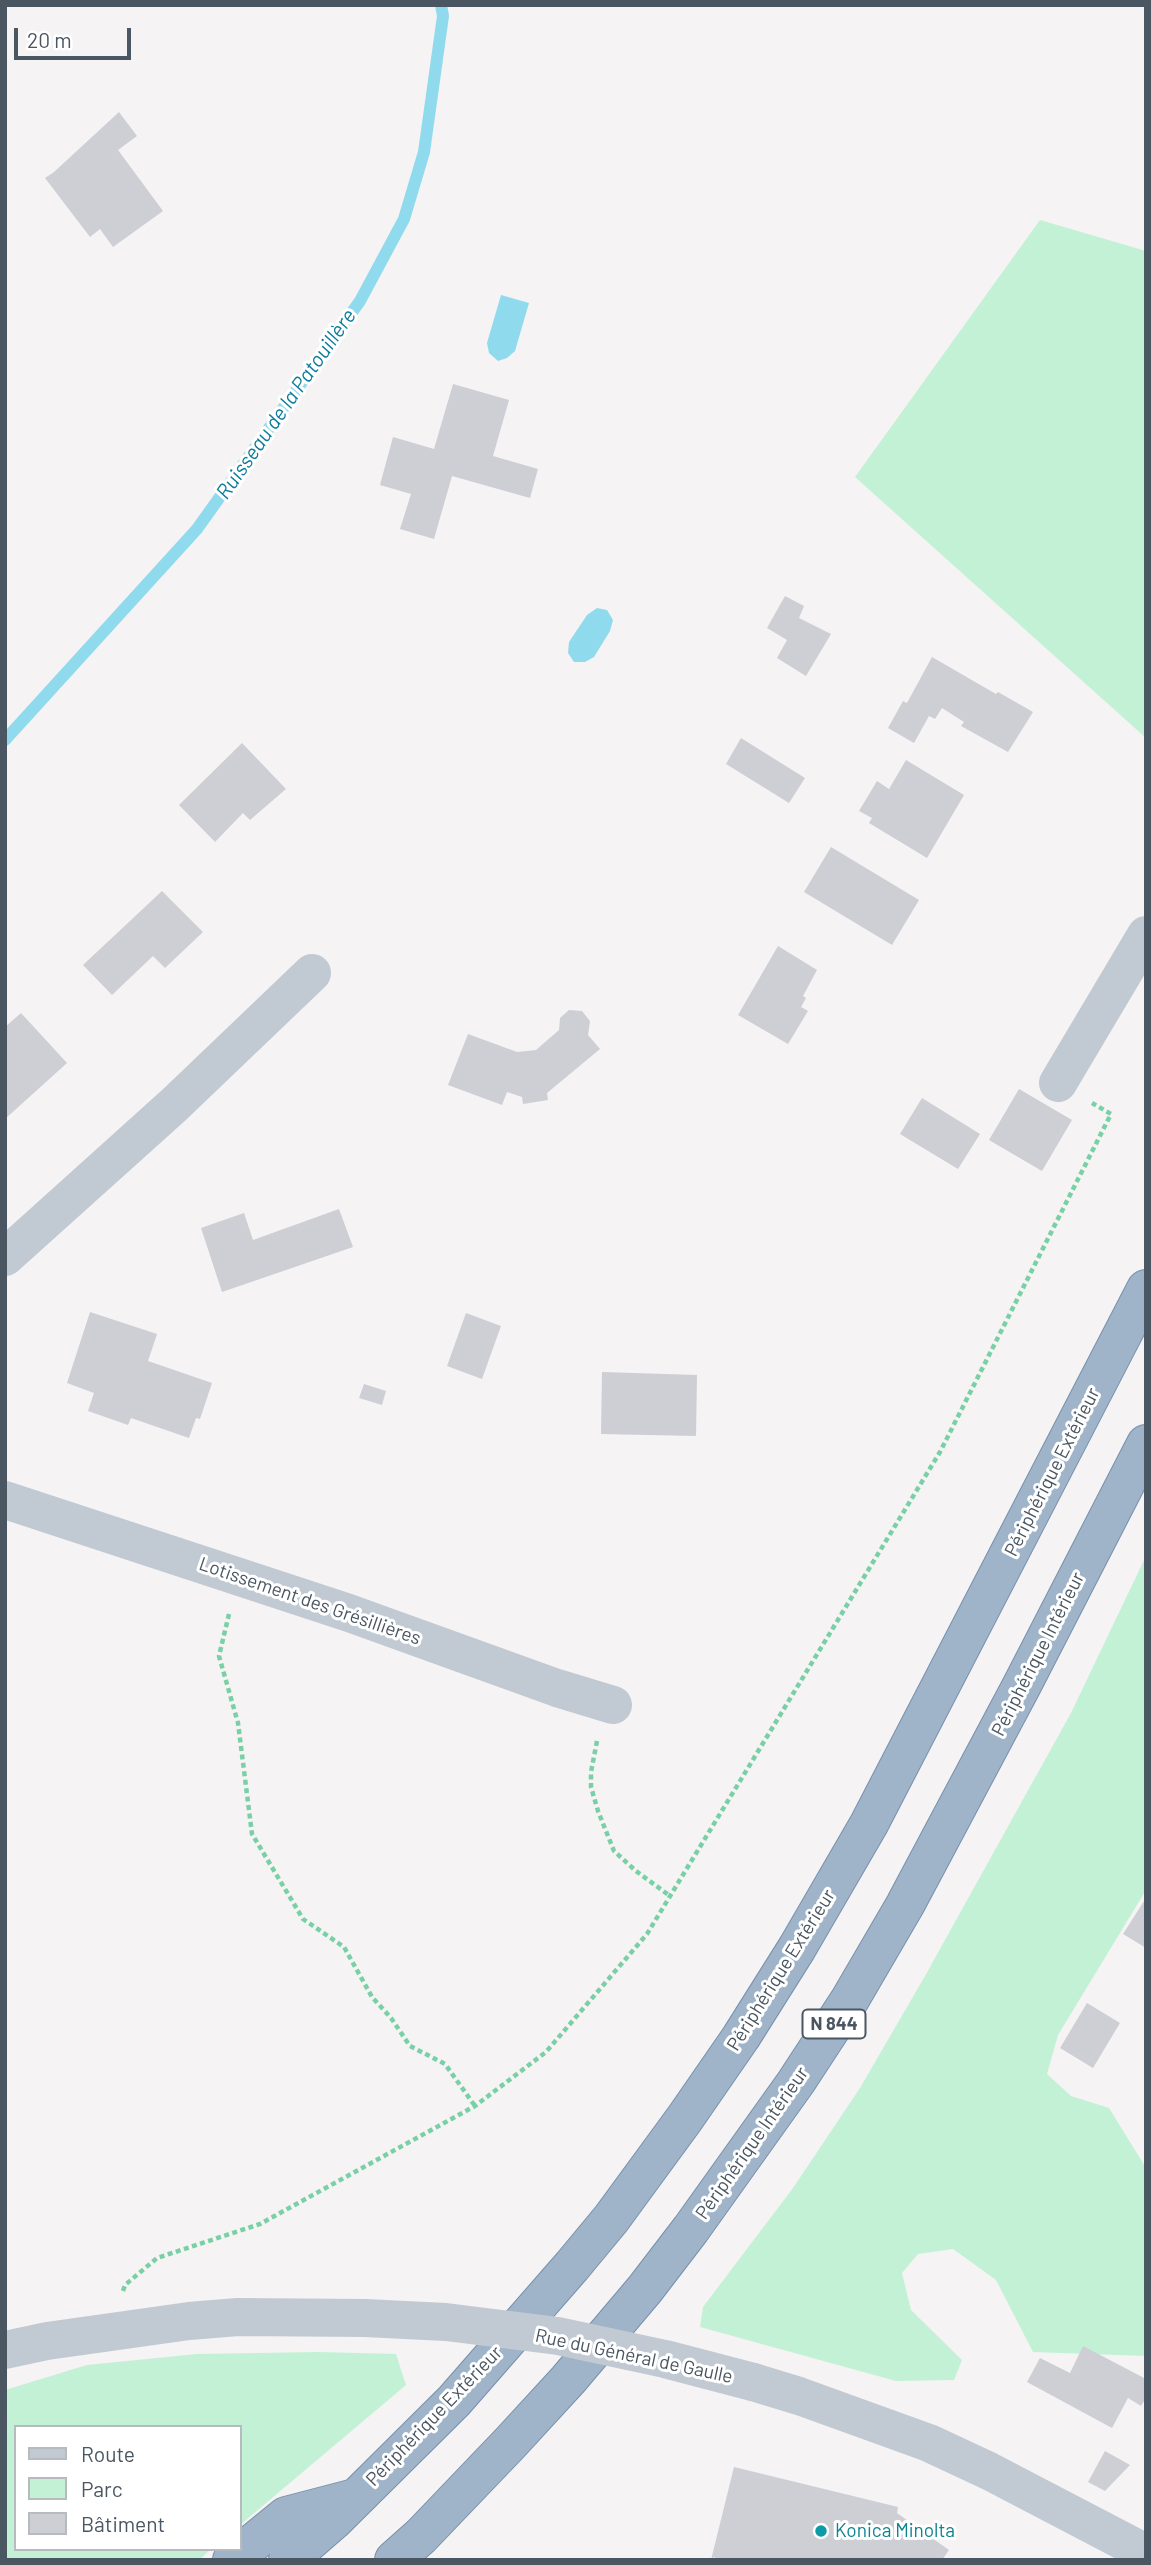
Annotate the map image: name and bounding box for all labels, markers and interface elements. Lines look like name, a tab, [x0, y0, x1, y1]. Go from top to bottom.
scale bar	[18, 14, 135, 58]
text: 20 m	[27, 27, 72, 52]
water label: Ruisseau de la Patouillère	[211, 304, 361, 504]
street label: Périphérique Extérieur	[1000, 1384, 1104, 1560]
street label: Lotissement des Grésillières	[196, 1552, 424, 1650]
street label: Périphérique Intérieur	[987, 1568, 1089, 1740]
street label: Périphérique Extérieur	[722, 1885, 840, 2055]
road number: N 844	[802, 2010, 866, 2038]
street label: Périphérique Intérieur	[691, 2062, 813, 2224]
street label: Rue du Général de Gaulle	[533, 2324, 735, 2388]
street label: Périphérique Extérieur	[361, 2341, 507, 2491]
legend	[14, 2425, 242, 2551]
text: Route	[81, 2441, 135, 2466]
text: Parc	[81, 2476, 123, 2501]
text: Bâtiment	[81, 2511, 165, 2536]
place label: Konica Minolta	[835, 2520, 955, 2542]
marker: Konica Minolta	[813, 2523, 829, 2539]

